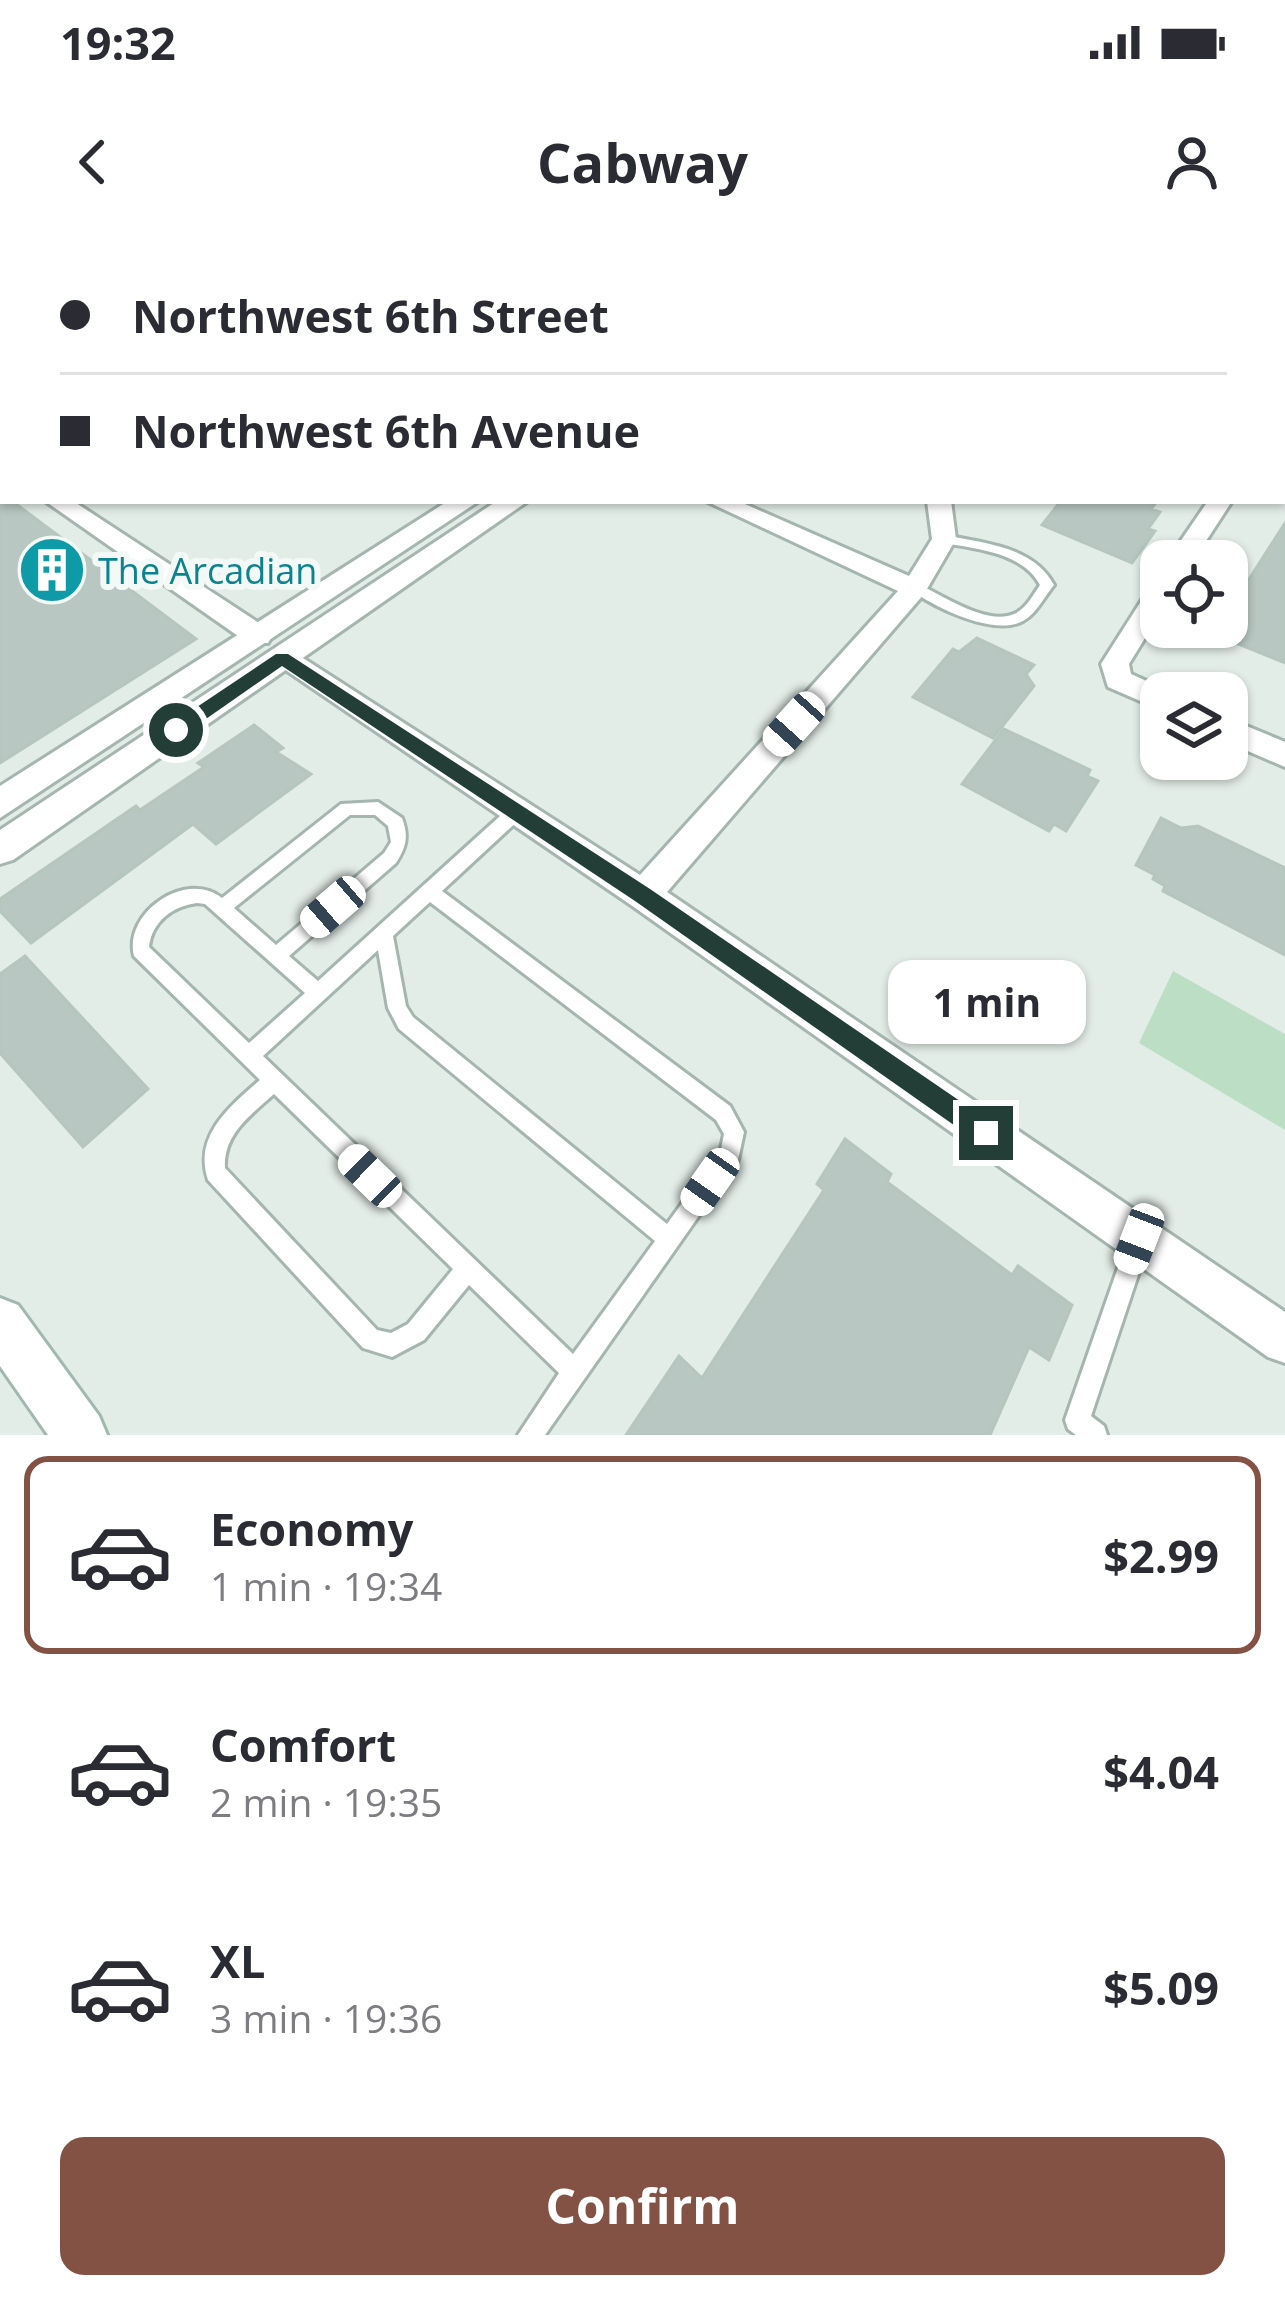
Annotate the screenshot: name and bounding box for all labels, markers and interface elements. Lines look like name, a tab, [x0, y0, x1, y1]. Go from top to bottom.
text: 19:32	[60, 12, 176, 73]
text: Cabway	[537, 125, 748, 199]
icon: back	[60, 129, 126, 195]
icon: person	[1159, 129, 1225, 195]
text: Northwest 6th Street	[132, 285, 609, 346]
text: Northwest 6th Avenue	[132, 400, 640, 461]
building icon: The Arcadian	[17, 535, 87, 605]
map controls	[1140, 540, 1248, 780]
button: locate	[1140, 540, 1248, 648]
place label: The Arcadian	[98, 546, 317, 595]
button: layers	[1140, 672, 1248, 780]
car	[757, 685, 831, 763]
route start	[149, 703, 203, 757]
car	[294, 870, 372, 944]
callout: 1 min	[887, 959, 1085, 1043]
text: 1 min	[933, 975, 1041, 1028]
route end	[959, 1106, 1013, 1160]
car	[332, 1138, 408, 1214]
car	[675, 1142, 745, 1222]
car	[1109, 1199, 1169, 1279]
text: Economy	[210, 1498, 413, 1559]
icon: car	[66, 1501, 174, 1609]
text: $2.99	[1103, 1525, 1219, 1586]
text: 1 min · 19:34	[210, 1559, 442, 1612]
text: Comfort	[210, 1714, 396, 1775]
icon: car	[66, 1717, 174, 1825]
text: $4.04	[1103, 1741, 1219, 1802]
text: 2 min · 19:35	[210, 1775, 442, 1828]
text: XL	[210, 1930, 265, 1991]
icon: car	[66, 1933, 174, 2041]
text: $5.09	[1103, 1957, 1219, 2018]
text: 3 min · 19:36	[210, 1991, 442, 2044]
button: Confirm	[60, 2137, 1225, 2275]

